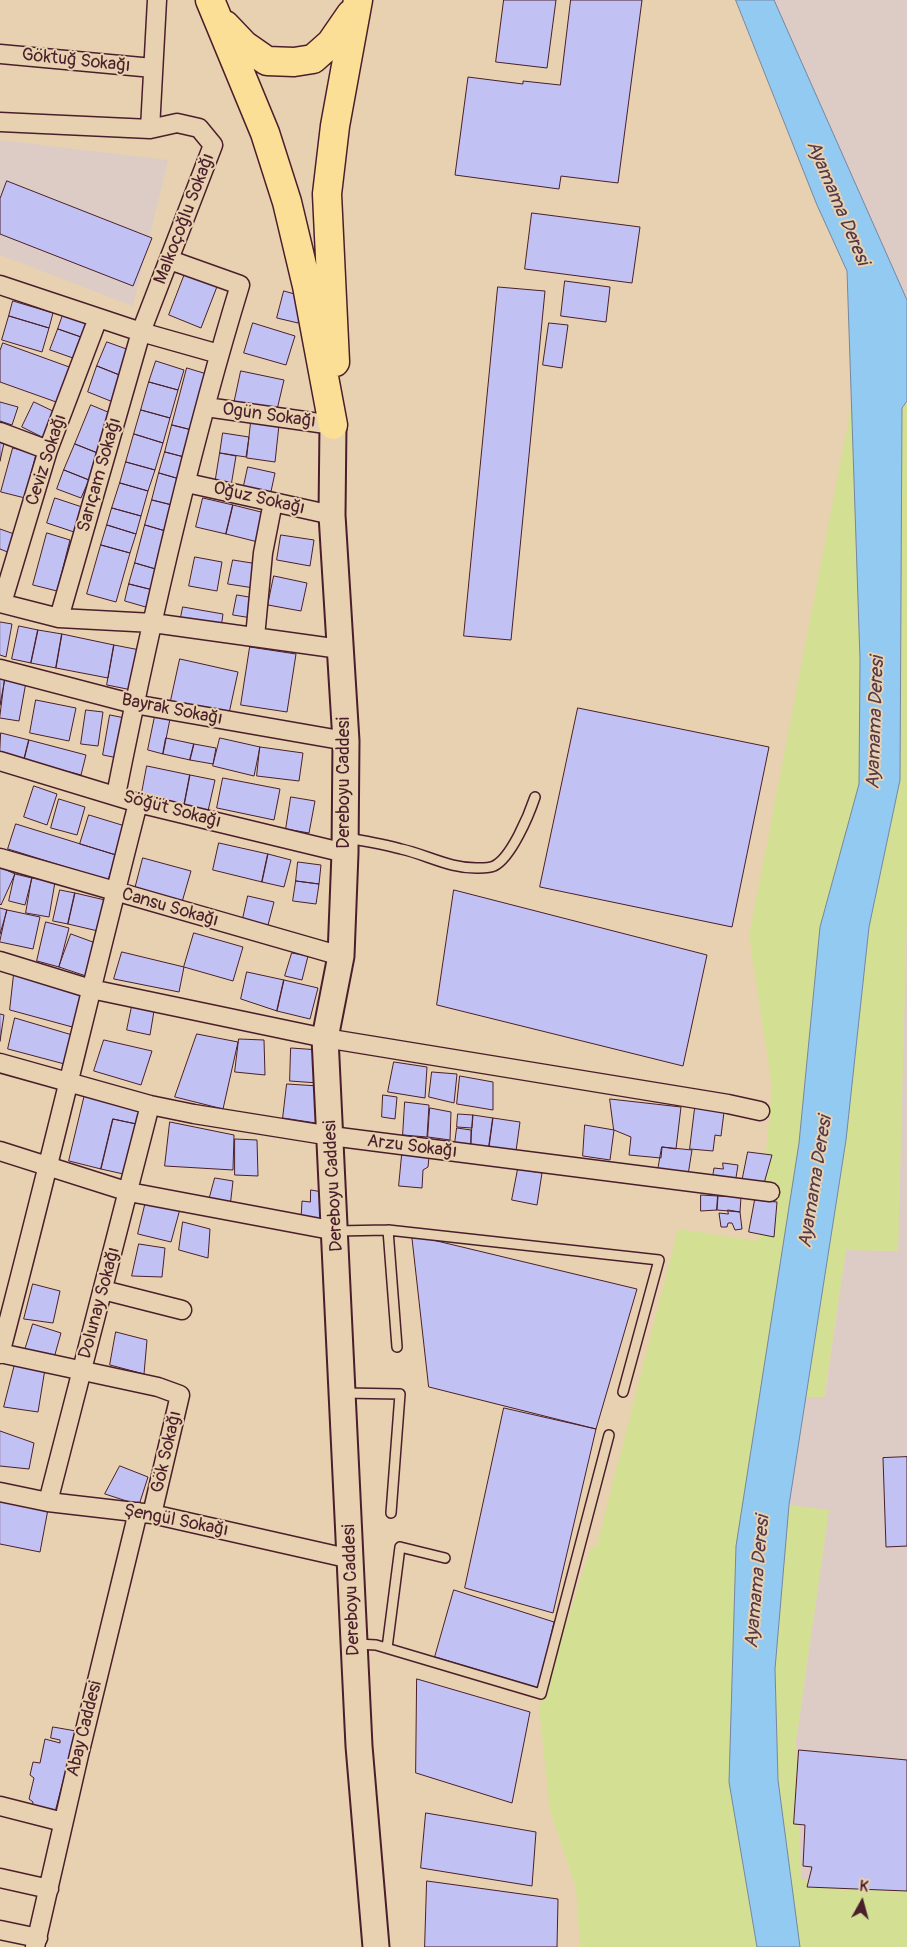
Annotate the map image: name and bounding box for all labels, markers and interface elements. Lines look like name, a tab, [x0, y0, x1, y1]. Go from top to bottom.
street label: Göktuğ Sokağı	[21, 45, 131, 77]
water label: Ayamama Deresi	[801, 137, 873, 269]
street label: Malkoçoğlu Sokağı	[150, 150, 220, 288]
street label: Ogün Sokağı	[221, 399, 317, 433]
street label: Ceviz Sokağı	[22, 412, 72, 508]
street label: Sarıçam Sokağı	[73, 415, 127, 535]
street label: Oğuz Sokağı	[211, 478, 307, 520]
water label: Ayamama Deresi	[862, 656, 890, 790]
street label: Bayrak Sokağı	[120, 690, 224, 730]
street label: Dereboyu Caddesi	[333, 717, 355, 849]
street label: Söğüt Sokağı	[121, 787, 223, 833]
street label: Cansu Sokağı	[119, 884, 221, 932]
water label: Ayamama Deresi	[794, 1115, 838, 1249]
street label: Dereboyu Caddesi	[320, 1120, 348, 1252]
street label: Arzu Sokağı	[366, 1131, 458, 1163]
street label: Dolunay Sokağı	[75, 1245, 125, 1361]
street label: Gök Sokağı	[147, 1409, 187, 1495]
street label: Şengül Sokağı	[122, 1500, 230, 1542]
water label: Ayamama Deresi	[741, 1515, 775, 1649]
street label: Dereboyu Caddesi	[339, 1524, 365, 1656]
street label: Abay Caddesi	[63, 1679, 107, 1779]
north arrow	[837, 1877, 887, 1927]
text: K	[859, 1878, 869, 1896]

